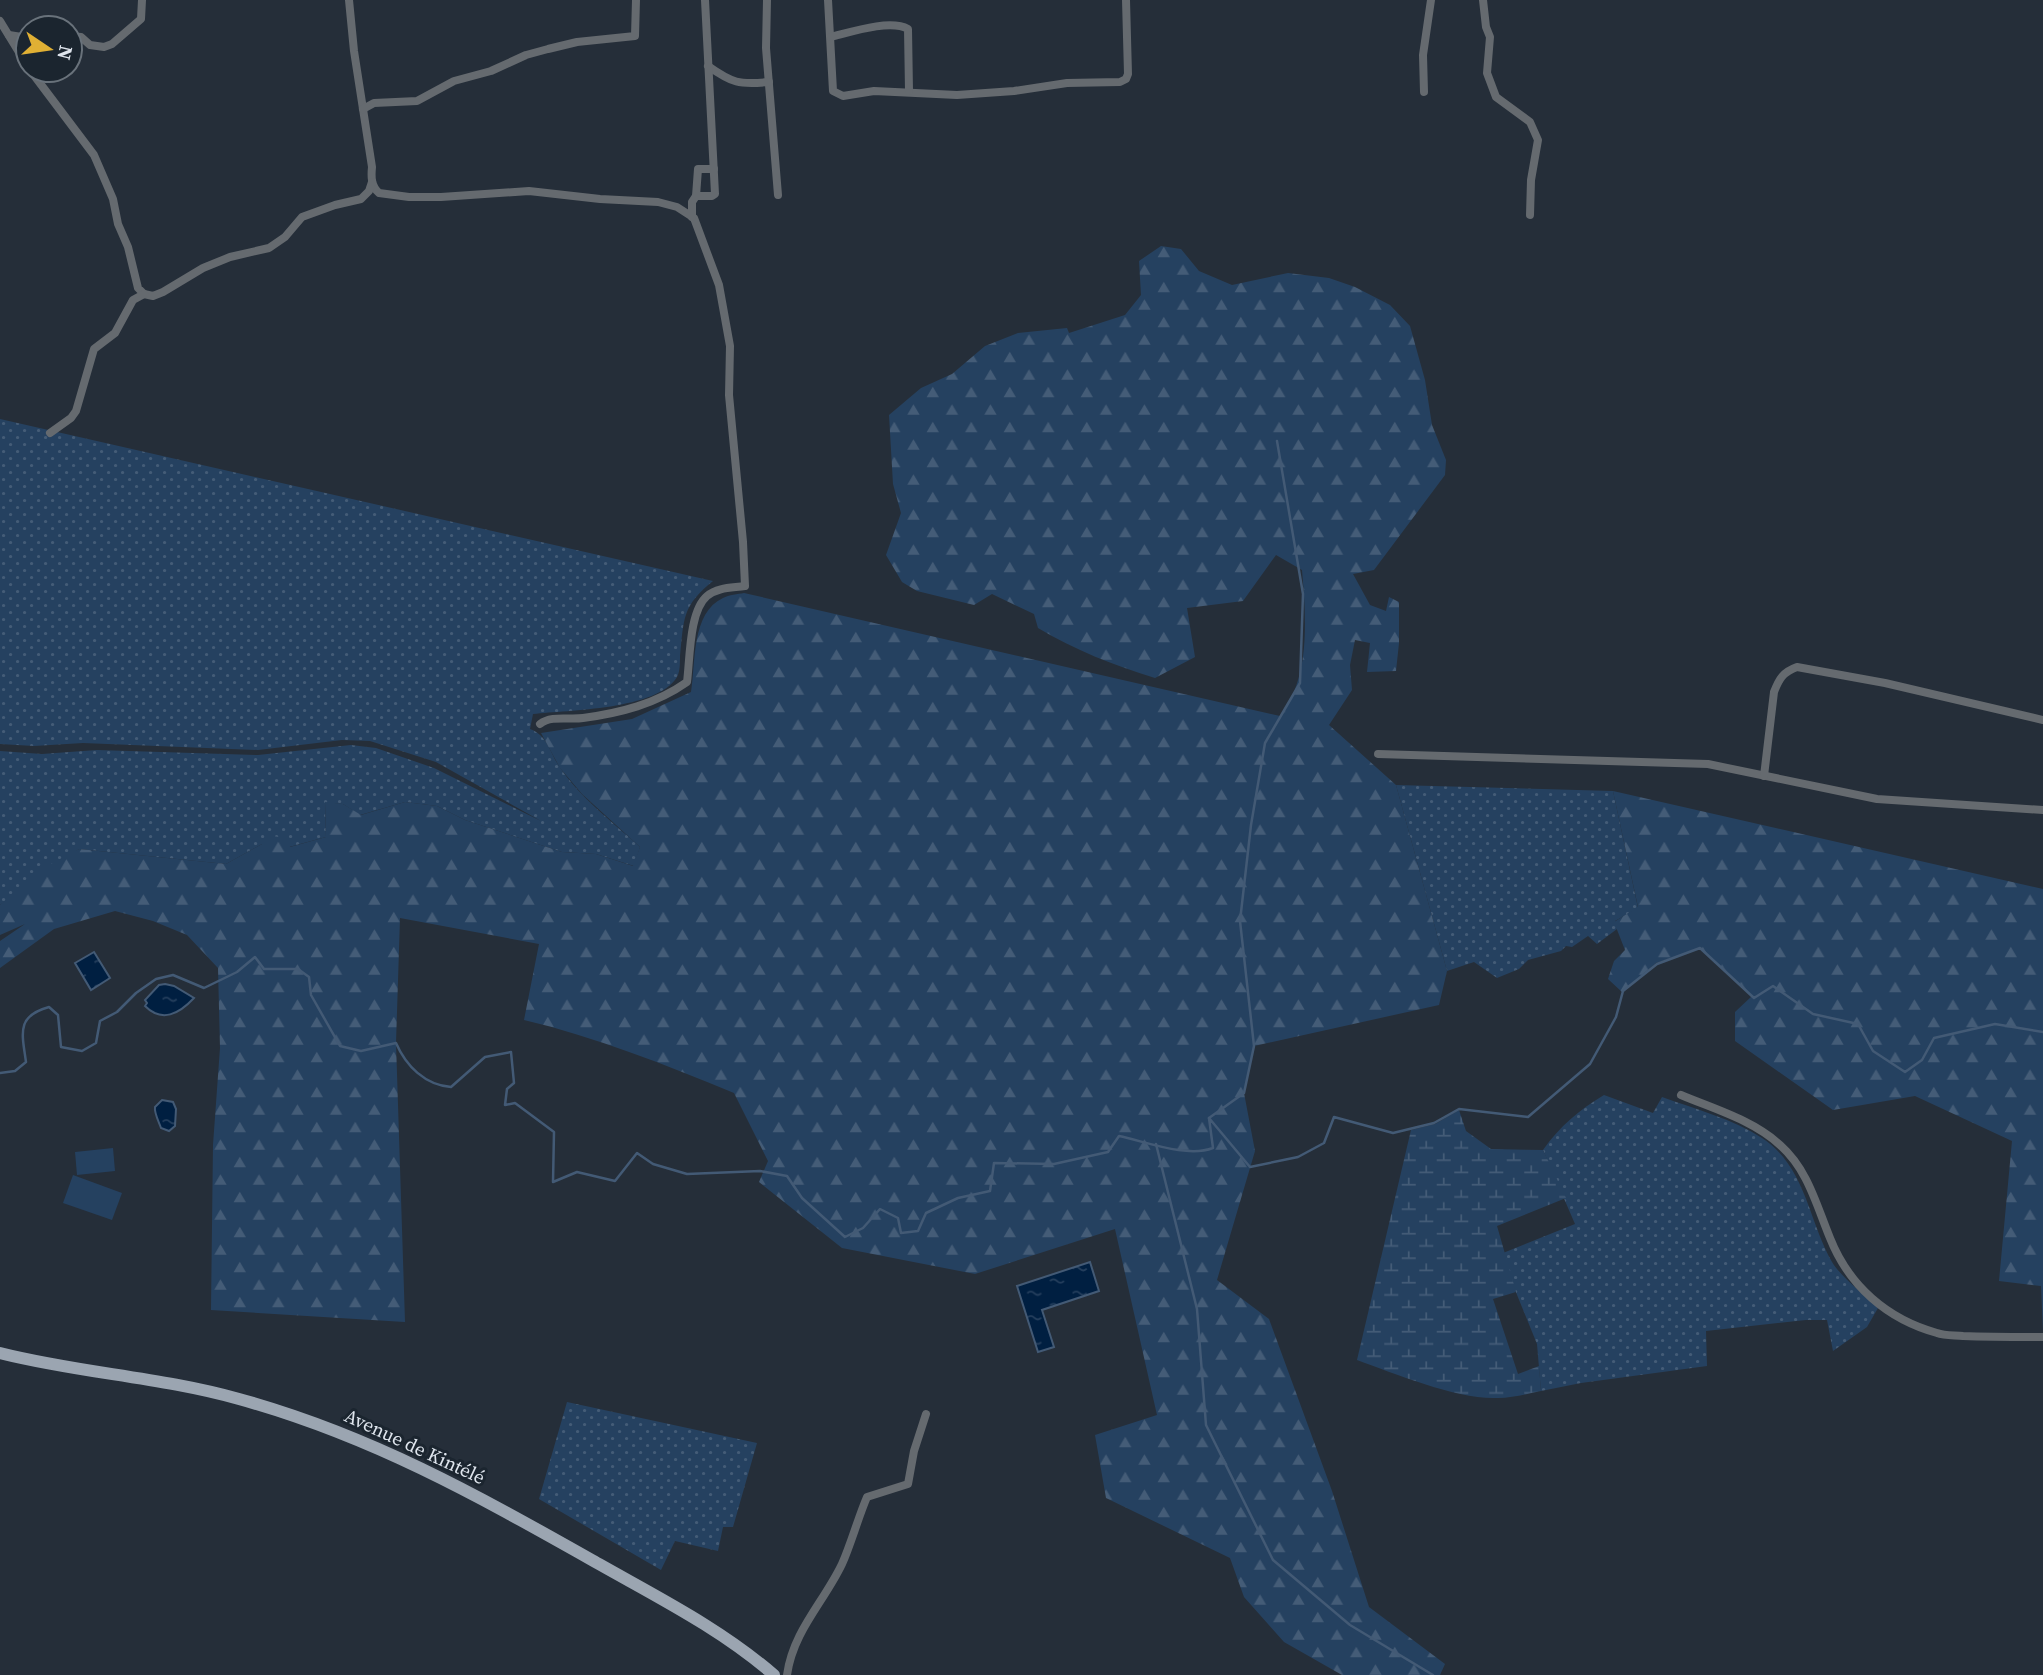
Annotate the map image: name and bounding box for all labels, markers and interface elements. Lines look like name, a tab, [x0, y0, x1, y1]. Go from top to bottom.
north arrow	[14, 14, 84, 84]
text: N	[51, 43, 80, 63]
street label: Avenue de Kintélé	[340, 1402, 490, 1490]

